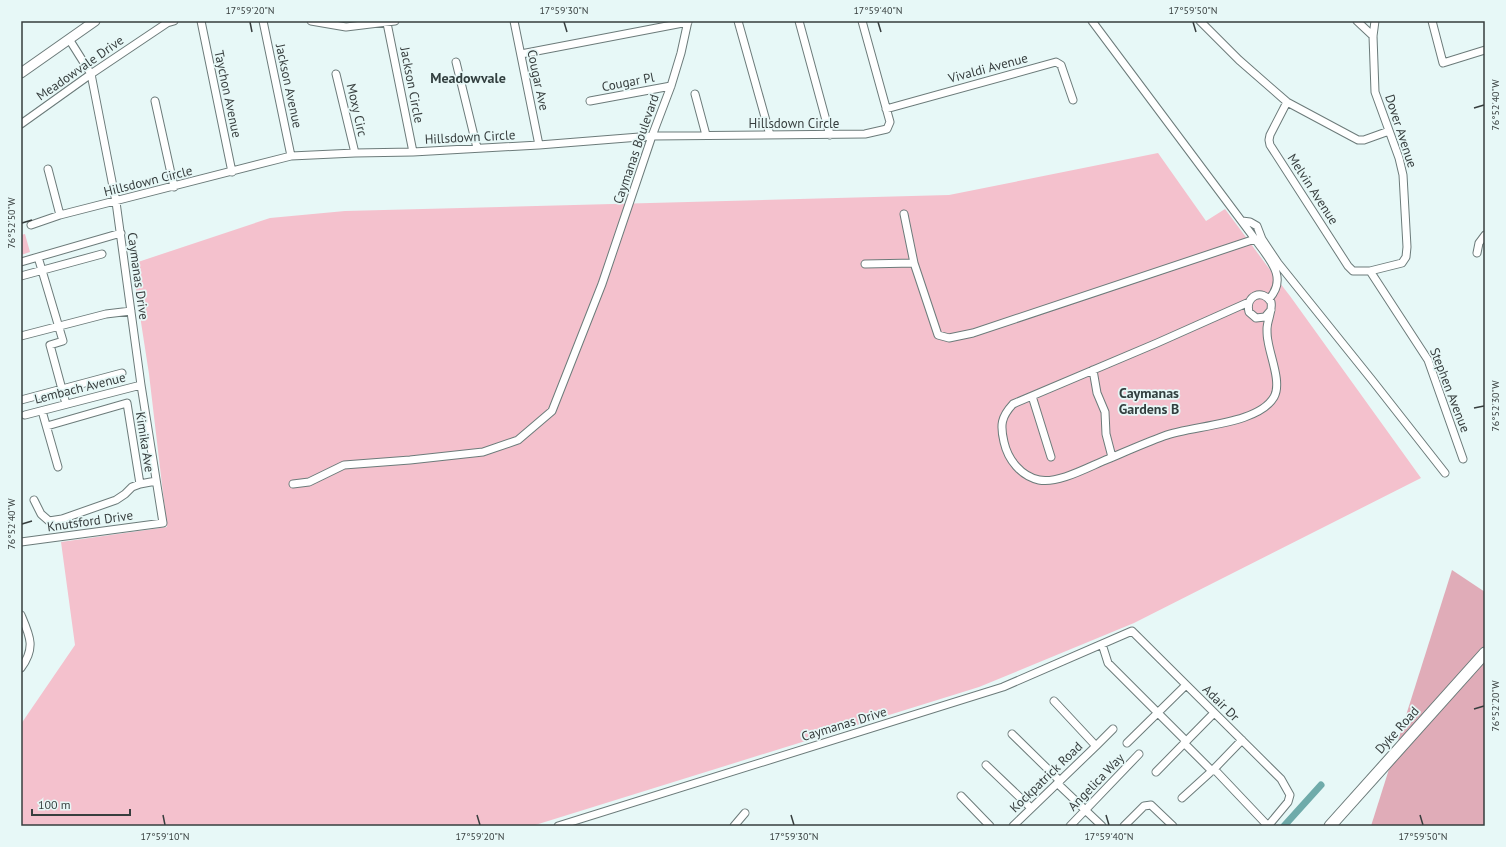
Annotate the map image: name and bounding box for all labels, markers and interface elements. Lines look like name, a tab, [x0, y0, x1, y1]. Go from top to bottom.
text: 17°59'20"N	[225, 4, 275, 17]
text: 17°59'30"N	[539, 4, 589, 17]
text: 17°59'40"N	[853, 4, 903, 17]
text: 17°59'50"N	[1168, 4, 1218, 17]
street label: Meadowvale Drive	[33, 32, 127, 104]
street label: Jackson Avenue	[272, 41, 306, 130]
street label: Jackson Circle	[396, 45, 428, 124]
street label: Cougar Ave	[523, 48, 553, 112]
street label: Taychon Avenue	[210, 49, 246, 139]
street label: Vivaldi Avenue	[945, 49, 1030, 87]
district label: Meadowvale	[430, 69, 506, 87]
street label: Cougar Pl	[600, 69, 656, 95]
text: 76°52'40"W	[1489, 79, 1502, 131]
street label: Moxy Circ	[343, 82, 371, 138]
street label: Caymanas Boulevard	[609, 92, 663, 206]
street label: Dover Avenue	[1381, 92, 1421, 170]
street label: Hillsdown Circle	[749, 115, 839, 132]
street label: Hillsdown Circle	[424, 126, 516, 148]
street label: Melvin Avenue	[1284, 150, 1342, 228]
street label: Hillsdown Circle	[102, 162, 194, 200]
text: 76°52'50"W	[5, 197, 18, 249]
street label: Caymanas Drive	[123, 231, 153, 321]
street label: Stephen Avenue	[1426, 345, 1474, 435]
street label: Lembach Avenue	[33, 368, 127, 408]
text: 76°52'30"W	[1489, 380, 1502, 432]
district label: Caymanas Gardens B	[1119, 384, 1179, 418]
street label: Kimika Ave	[132, 411, 158, 473]
text: 76°52'40"W	[5, 498, 18, 550]
street label: Knutsford Drive	[46, 507, 134, 535]
text: 76°52'20"W	[1489, 680, 1502, 732]
street label: Adair Dr	[1199, 681, 1243, 725]
street label: Caymanas Drive	[799, 703, 889, 745]
street label: Dyke Road	[1371, 703, 1423, 757]
street label: Kockpatrick Road	[1006, 738, 1086, 816]
street label: Angelica Way	[1064, 750, 1128, 814]
scale bar	[32, 791, 130, 817]
text: 100 m	[38, 797, 71, 812]
text: 17°59'10"N	[140, 830, 190, 843]
text: 17°59'20"N	[455, 830, 505, 843]
text: 17°59'30"N	[769, 830, 819, 843]
text: 17°59'40"N	[1084, 830, 1134, 843]
text: 17°59'50"N	[1398, 830, 1448, 843]

